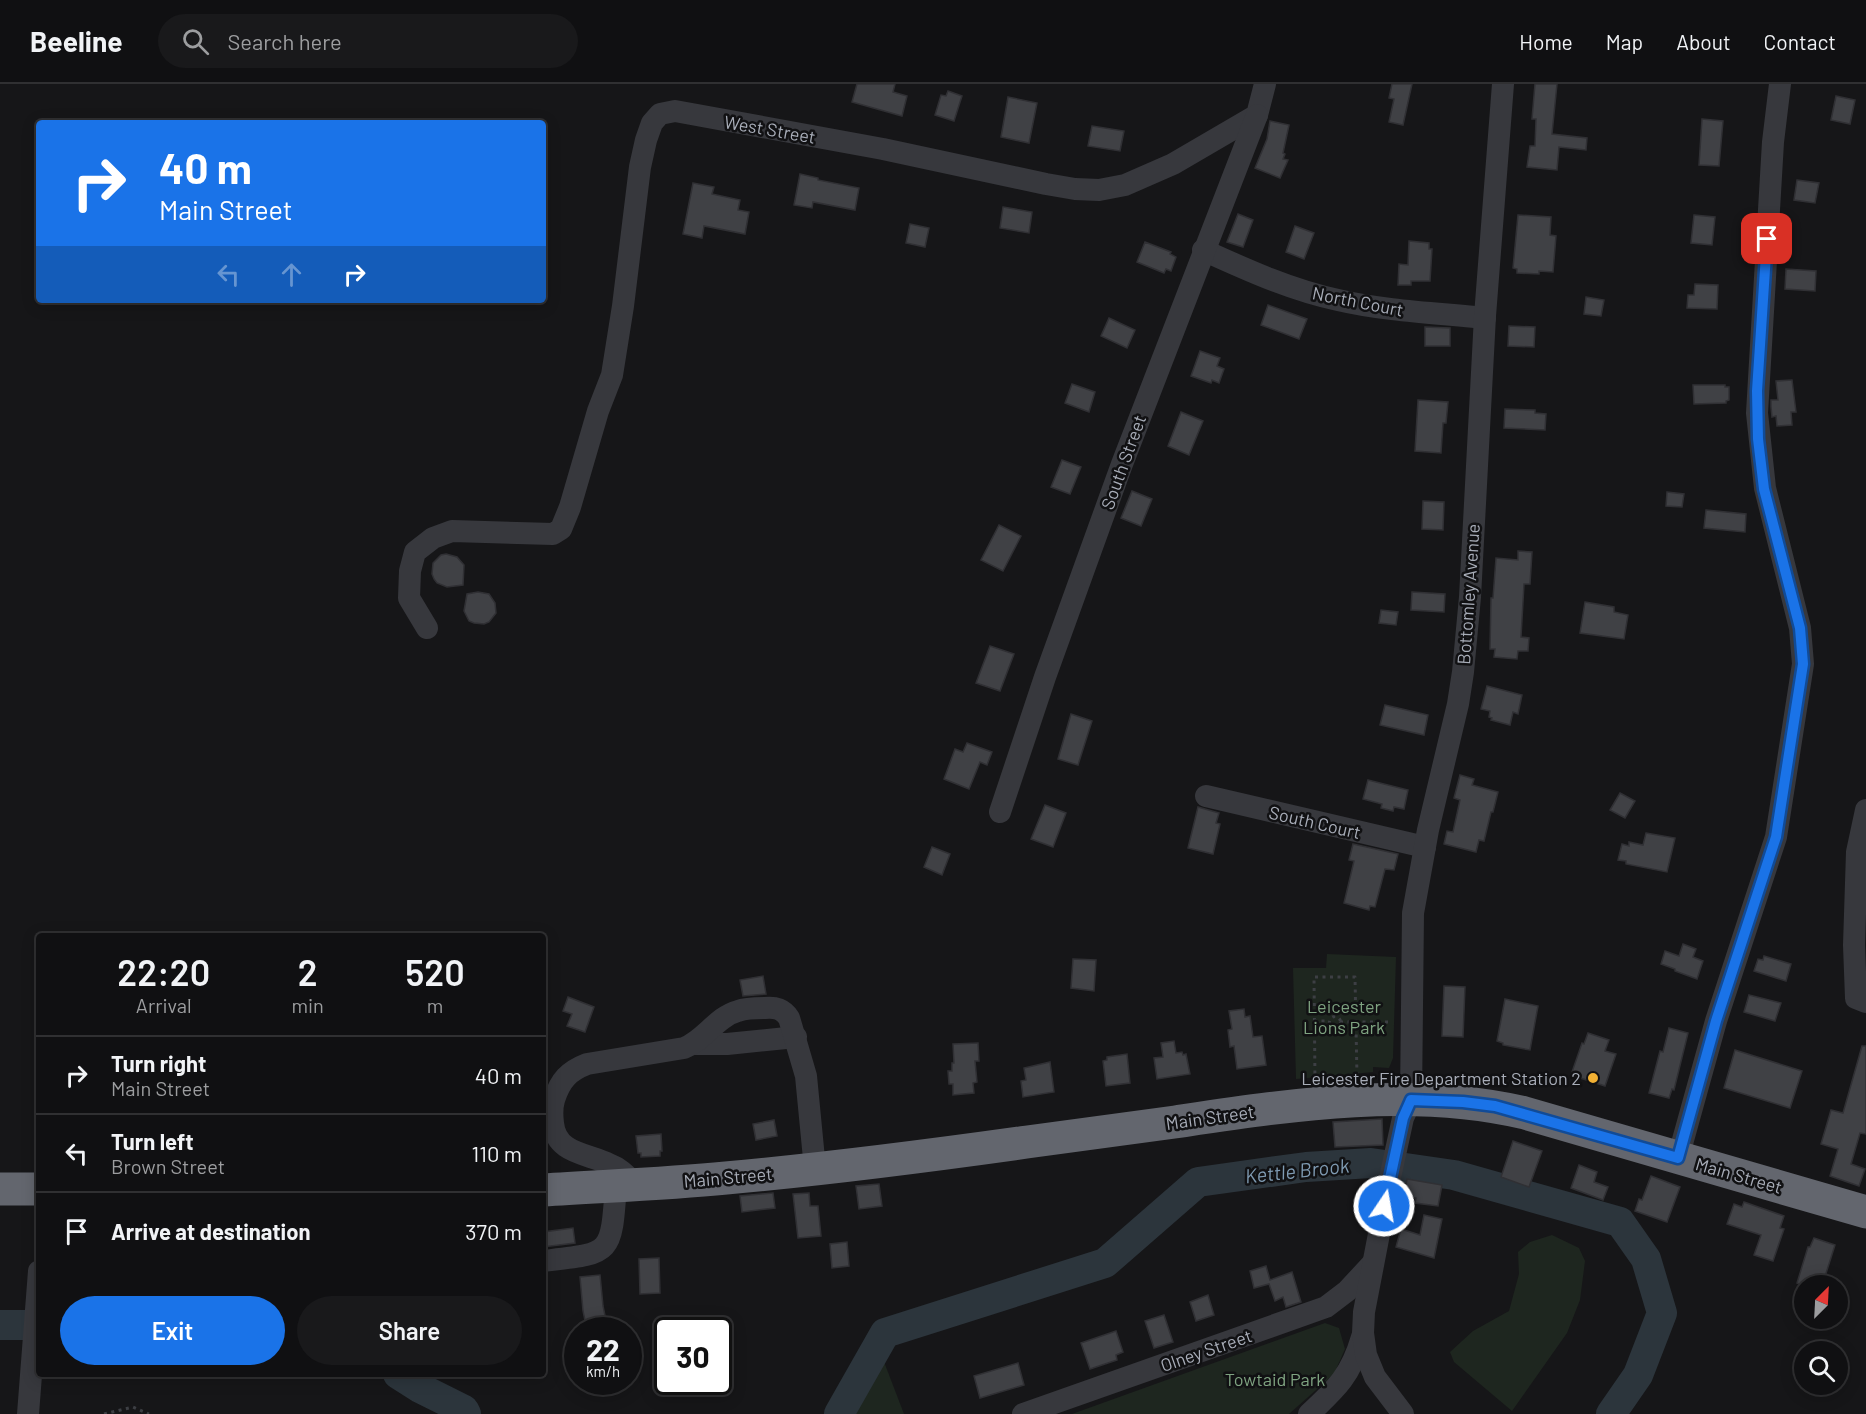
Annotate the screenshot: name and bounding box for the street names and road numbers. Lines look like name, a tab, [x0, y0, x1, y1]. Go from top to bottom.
street label: West Street	[723, 110, 817, 148]
street label: North Court	[1311, 281, 1405, 321]
street label: South Street	[1096, 412, 1150, 512]
street label: Bottomley Avenue	[1452, 523, 1484, 665]
street label: South Court	[1267, 801, 1363, 843]
street label: Main Street	[1164, 1100, 1256, 1134]
street label: Main Street	[1693, 1152, 1785, 1198]
street label: Main Street	[683, 1162, 773, 1192]
street label: Olney Street	[1157, 1324, 1255, 1376]

